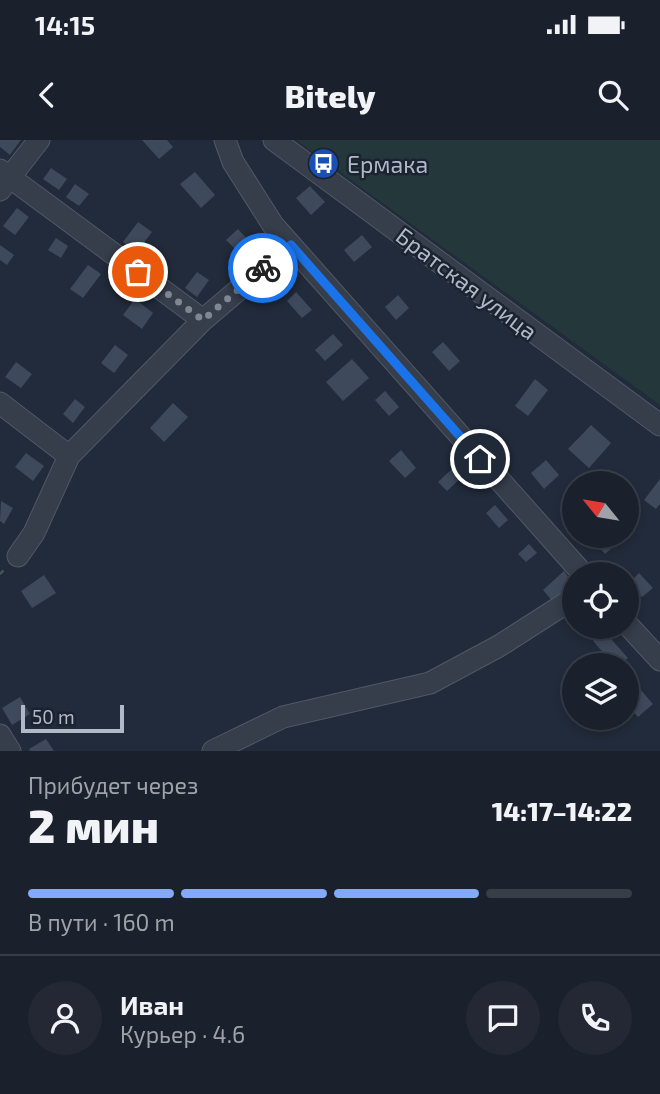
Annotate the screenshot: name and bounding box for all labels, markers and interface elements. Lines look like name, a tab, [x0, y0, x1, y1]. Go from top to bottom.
text: 14:15	[35, 9, 95, 40]
icon: back	[28, 76, 66, 114]
text: Bitely	[284, 76, 376, 114]
icon: search	[594, 76, 632, 114]
bus stop icon: Ермака	[307, 147, 341, 181]
place label: Ермака	[347, 150, 428, 178]
street label: Братская улица	[390, 221, 543, 346]
courier	[228, 233, 298, 303]
pin	[108, 242, 168, 302]
icon: bike	[244, 249, 282, 287]
icon: bag	[119, 253, 157, 291]
pin	[450, 429, 510, 489]
icon: home	[461, 440, 499, 478]
north arrow	[562, 471, 639, 548]
map controls	[562, 471, 639, 730]
button: locate	[562, 562, 639, 639]
button: layers	[562, 653, 639, 730]
scale bar	[21, 702, 124, 734]
text: 50 m	[32, 705, 75, 728]
text: Прибудет через	[28, 771, 198, 799]
text: 14:17–14:22	[492, 795, 632, 826]
text: 2 мин	[28, 797, 159, 852]
text: В пути · 160 m	[28, 908, 175, 936]
button: person	[28, 981, 102, 1055]
button: chat	[466, 981, 540, 1055]
button: phone	[558, 981, 632, 1055]
text: Иван	[120, 989, 184, 1020]
text: Курьер · 4.6	[120, 1020, 245, 1048]

